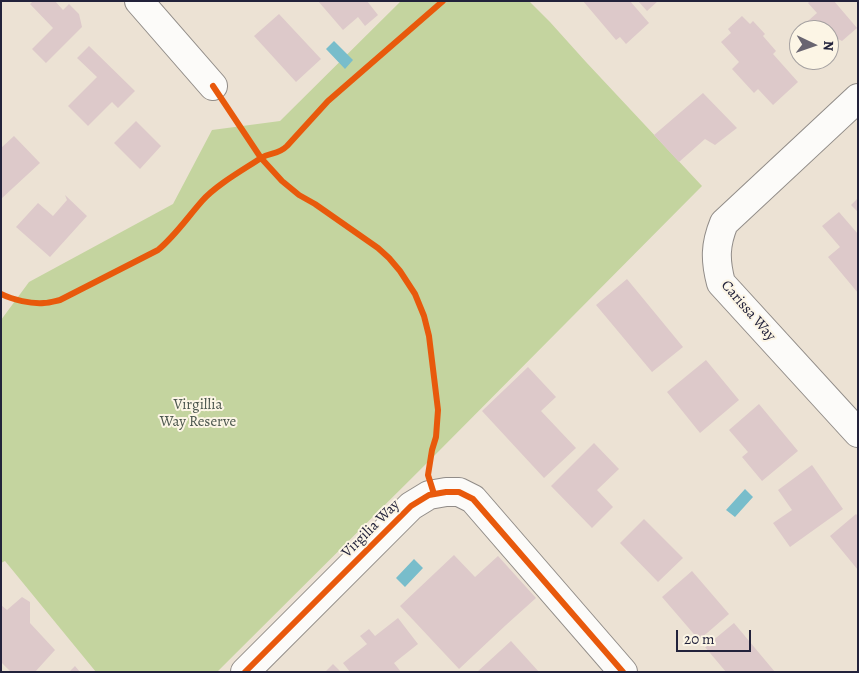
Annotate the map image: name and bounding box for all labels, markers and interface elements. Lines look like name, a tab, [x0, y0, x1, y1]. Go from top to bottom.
north arrow	[789, 20, 839, 70]
text: N	[819, 40, 838, 51]
street label: Carissa Way	[717, 277, 779, 345]
park label: Virgillia Way Reserve	[160, 396, 236, 431]
street label: Virgilia Way	[338, 496, 404, 562]
scale bar	[679, 620, 754, 652]
text: 20 m	[684, 629, 715, 649]

